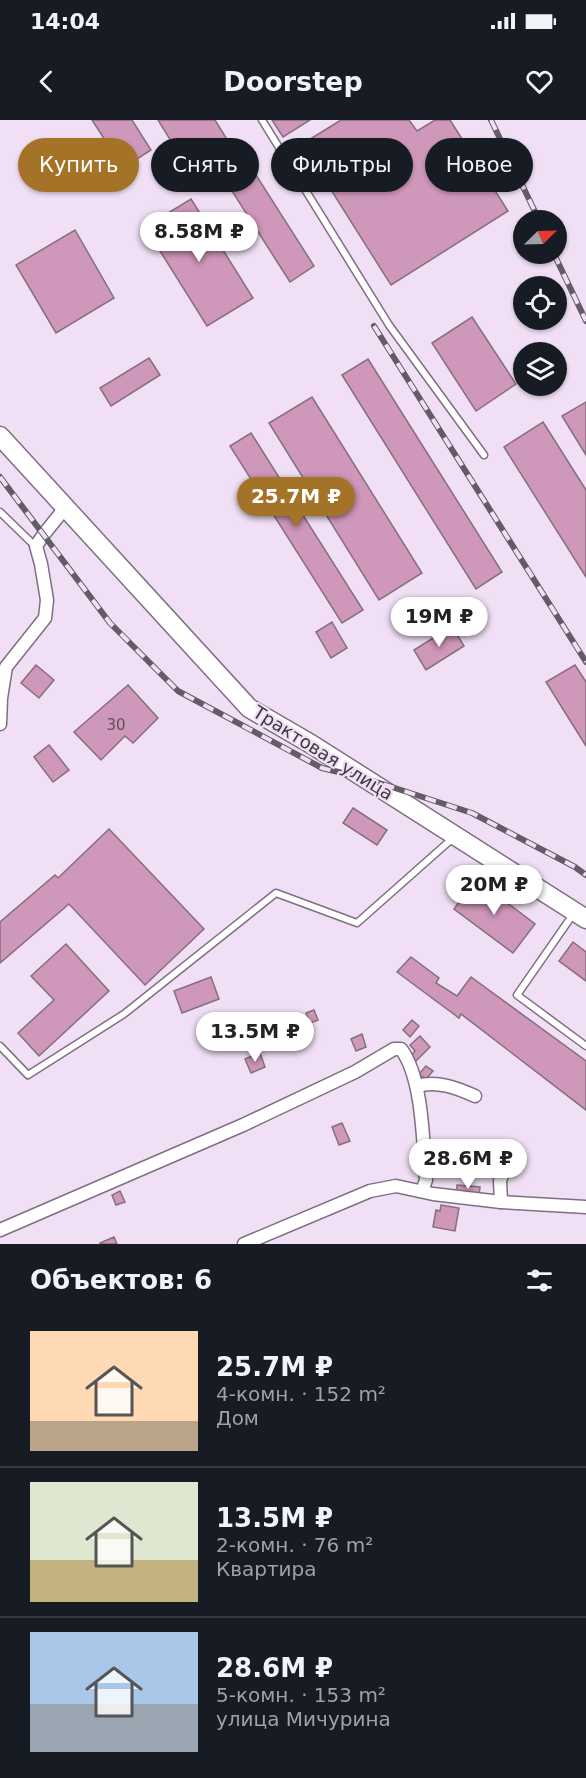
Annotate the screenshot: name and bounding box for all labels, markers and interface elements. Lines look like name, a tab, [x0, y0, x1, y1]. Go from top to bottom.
text: 14:04	[30, 9, 100, 34]
icon: back	[30, 65, 63, 98]
icon: heart	[523, 65, 556, 98]
text: Doorstep	[223, 66, 363, 97]
chip: Купить	[18, 138, 139, 192]
chip: Снять	[151, 138, 259, 192]
chip: Фильтры	[271, 138, 413, 192]
chip: Новое	[425, 138, 533, 192]
north arrow	[513, 210, 567, 264]
map controls	[513, 210, 567, 396]
pin: 8.58M ₽	[144, 212, 254, 263]
text: 8.58M ₽	[154, 219, 244, 243]
button: locate	[513, 276, 567, 330]
button: layers	[513, 342, 567, 396]
pin: 25.7M ₽	[241, 477, 351, 528]
text: 25.7M ₽	[251, 484, 341, 508]
pin: 19M ₽	[397, 597, 481, 648]
text: 19M ₽	[405, 604, 473, 628]
street label: Трактовая улица	[249, 700, 397, 804]
house number: 30	[106, 716, 126, 734]
pin: 20M ₽	[452, 865, 536, 916]
text: 20M ₽	[460, 872, 528, 896]
pin: 13.5M ₽	[200, 1012, 310, 1063]
text: 13.5M ₽	[210, 1019, 300, 1043]
pin: 28.6M ₽	[413, 1139, 523, 1190]
text: 28.6M ₽	[423, 1146, 513, 1170]
icon: filters	[523, 1264, 556, 1297]
text: Объектов: 6	[30, 1265, 212, 1295]
text: 25.7M ₽	[216, 1352, 333, 1382]
icon: home	[78, 1355, 150, 1427]
text: 4-комн. · 152 m²	[216, 1382, 386, 1406]
text: Дом	[216, 1406, 259, 1430]
text: 13.5M ₽	[216, 1503, 333, 1533]
icon: home	[78, 1506, 150, 1578]
text: 2-комн. · 76 m²	[216, 1533, 373, 1557]
text: Квартира	[216, 1557, 317, 1581]
text: 28.6M ₽	[216, 1653, 333, 1683]
icon: home	[78, 1656, 150, 1728]
text: 5-комн. · 153 m²	[216, 1683, 386, 1707]
text: улица Мичурина	[216, 1707, 391, 1731]

